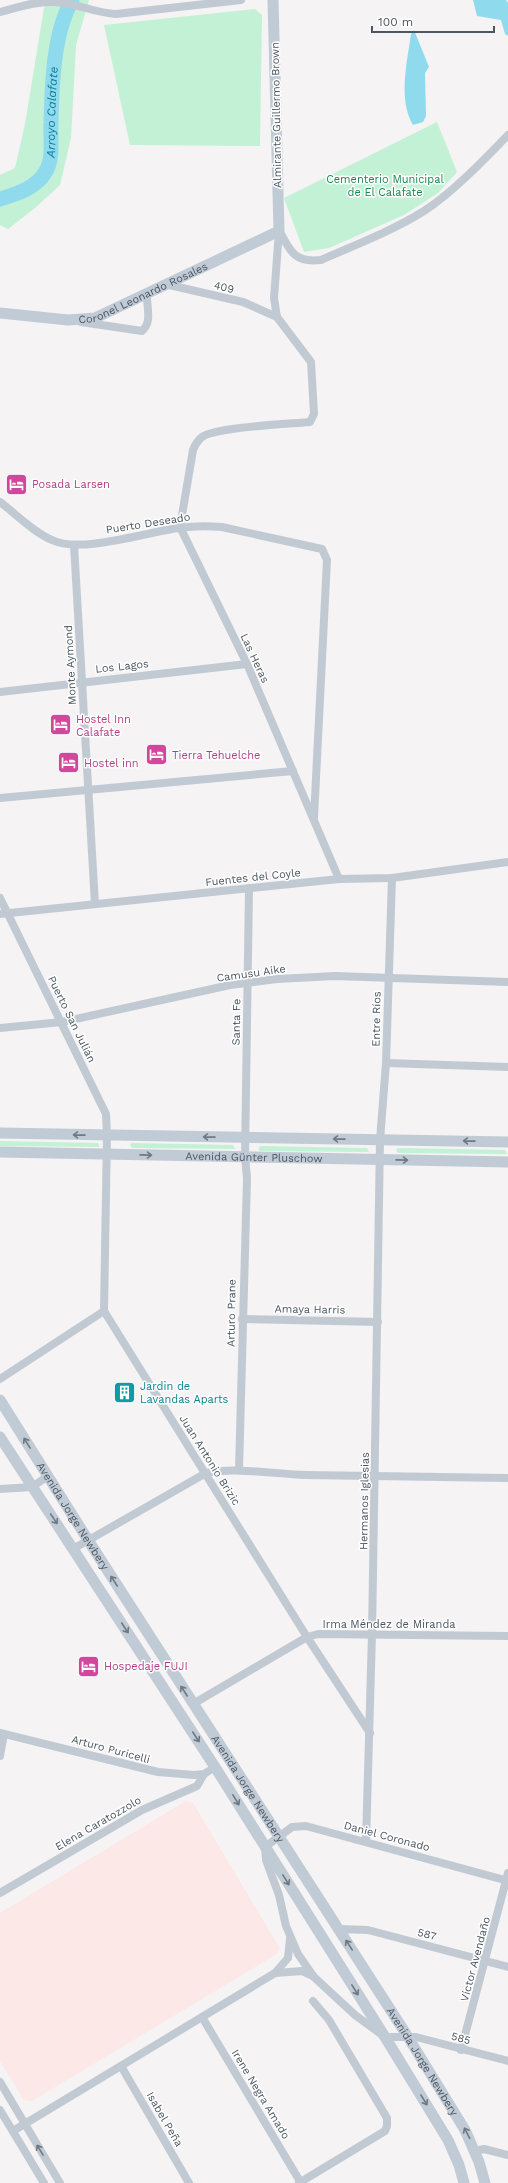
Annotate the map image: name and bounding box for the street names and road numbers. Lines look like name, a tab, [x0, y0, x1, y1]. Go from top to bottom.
street label: Almirante Guillermo Brown	[269, 42, 284, 188]
street label: Coronel Leonardo Rosales	[78, 260, 210, 326]
street label: 409	[213, 279, 235, 296]
street label: Puerto Deseado	[105, 510, 191, 537]
street label: Monte Aymond	[62, 625, 79, 705]
street label: Las Heras	[237, 631, 272, 685]
street label: Los Lagos	[95, 657, 150, 676]
street label: Fuentes del Coyle	[205, 866, 301, 889]
street label: Camusu Aike	[216, 962, 286, 985]
street label: Puerto San Julián	[45, 974, 98, 1065]
street label: Entre Ríos	[370, 991, 383, 1047]
street label: Santa Fe	[230, 999, 243, 1045]
street label: Avenida Günter Pluschow	[185, 1150, 323, 1165]
street label: Arturo Prane	[224, 1279, 239, 1347]
street label: Amaya Harris	[274, 1302, 346, 1317]
street label: Juan Antonio Brizic	[176, 1413, 243, 1508]
street label: Hermanos Iglesias	[357, 1452, 372, 1550]
street label: Avenida Jorge Newbery	[34, 1460, 112, 1573]
street label: Irma Méndez de Miranda	[322, 1618, 456, 1631]
street label: Arturo Puricelli	[70, 1733, 152, 1766]
street label: Avenida Jorge Newbery	[208, 1733, 287, 1845]
street label: Elena Caratozzolo	[53, 1794, 143, 1853]
street label: Daniel Coronado	[342, 1819, 431, 1854]
street label: Víctor Avendaño	[458, 1915, 493, 2003]
street label: 587	[416, 1926, 438, 1943]
street label: Avenida Jorge Newbery	[384, 2005, 461, 2119]
street label: 585	[450, 2030, 472, 2047]
street label: Irene Negra Amado	[229, 2047, 292, 2141]
street label: Isabel Peña	[144, 2090, 185, 2149]

